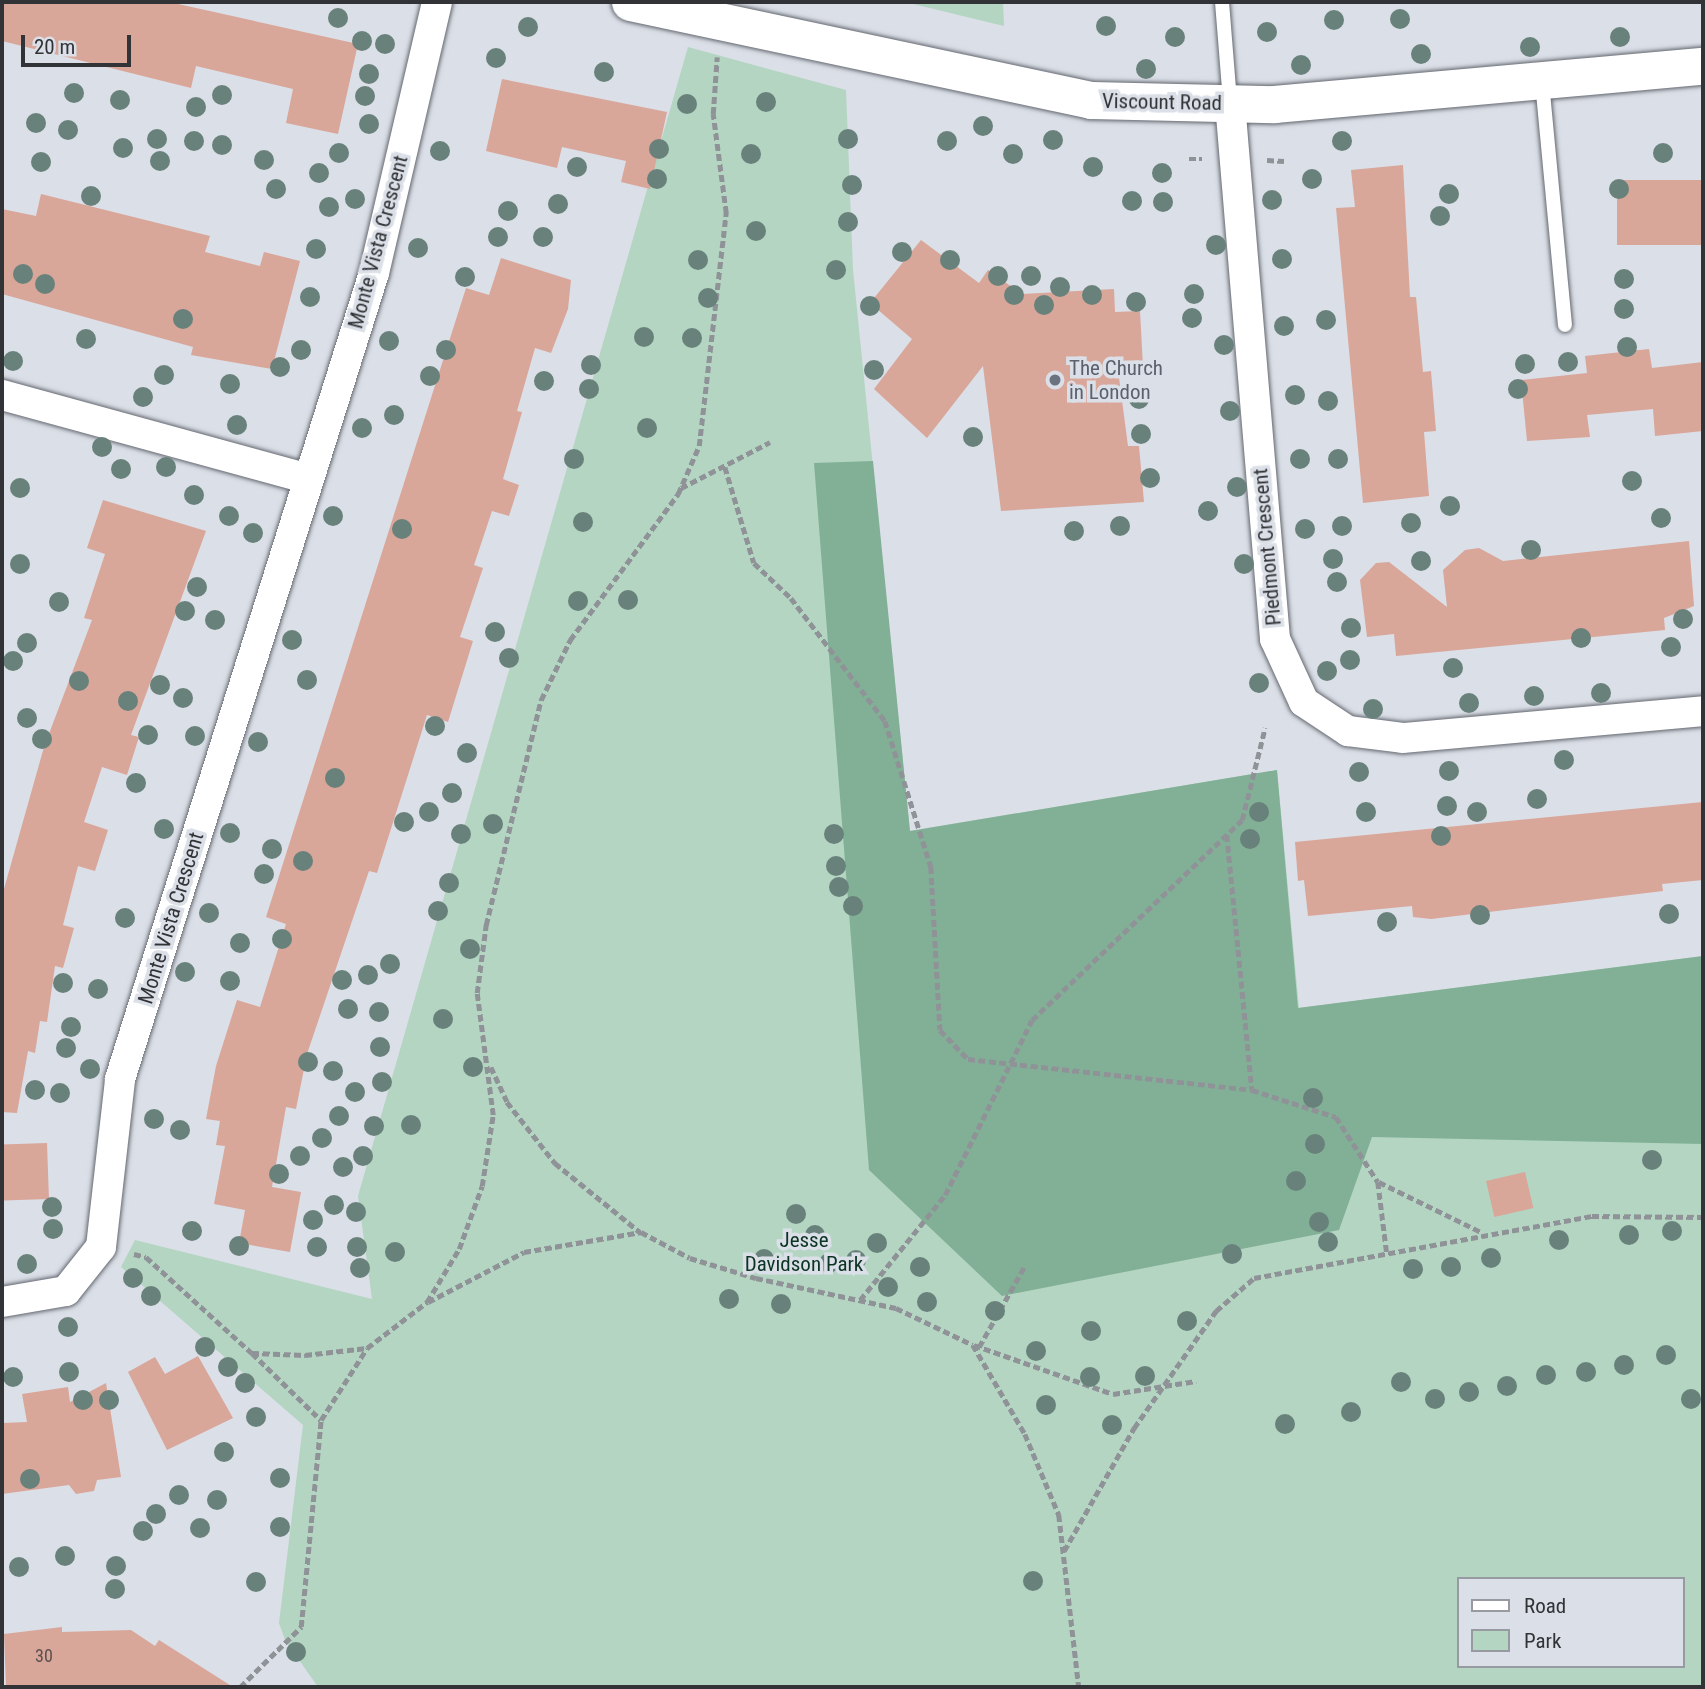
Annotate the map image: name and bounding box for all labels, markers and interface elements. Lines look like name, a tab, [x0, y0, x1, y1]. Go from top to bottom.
scale bar	[24, 21, 135, 65]
text: 20 m	[34, 35, 75, 59]
street label: Viscount Road	[1102, 88, 1222, 116]
street label: Monte Vista Crescent	[343, 153, 413, 331]
place label: The Church in London	[1069, 355, 1163, 405]
marker: The Church in London	[1047, 372, 1063, 388]
street label: Piedmont Crescent	[1248, 467, 1286, 627]
street label: Monte Vista Crescent	[133, 829, 209, 1007]
park label: Jesse Davidson Park	[745, 1227, 863, 1277]
legend	[1456, 1577, 1684, 1668]
text: Road	[1524, 1594, 1566, 1618]
text: Park	[1524, 1629, 1561, 1653]
house number: 30	[35, 1645, 53, 1667]

